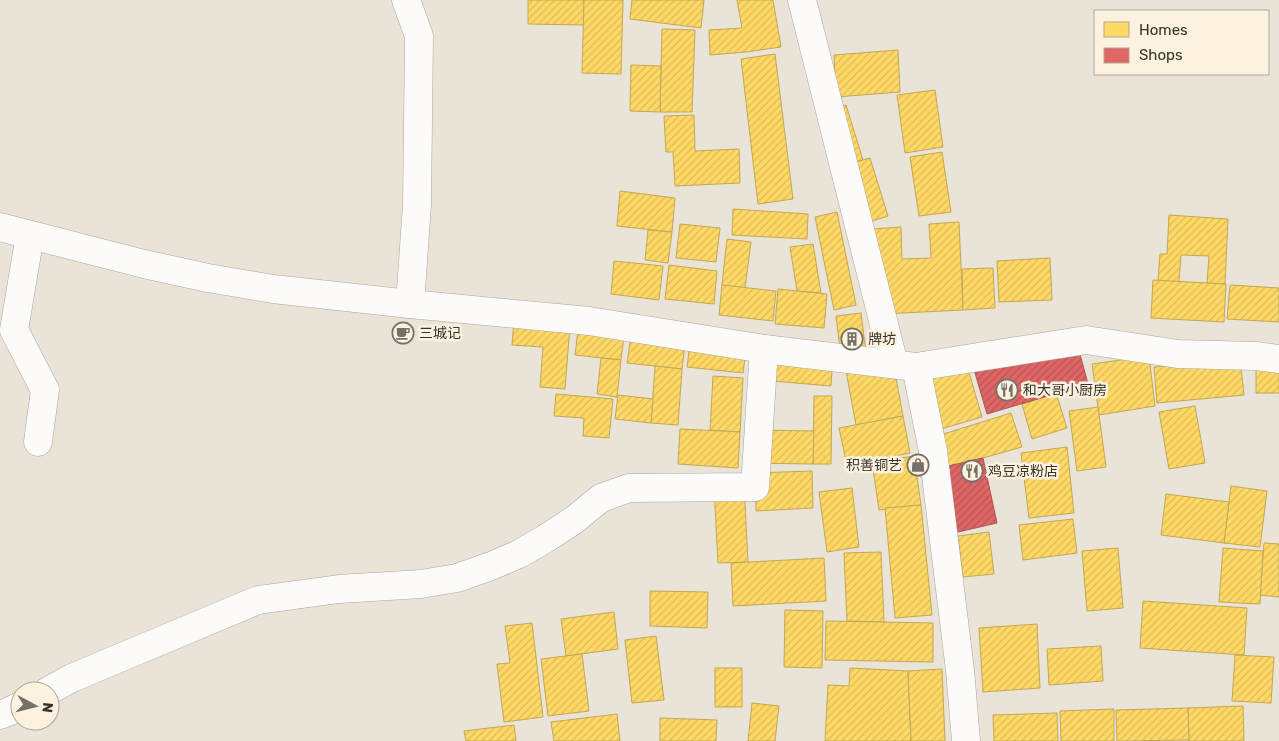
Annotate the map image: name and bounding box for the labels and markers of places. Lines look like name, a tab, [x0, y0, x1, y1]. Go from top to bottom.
cafe icon: 三城记	[391, 321, 415, 345]
place label: 三城记	[419, 325, 461, 342]
building icon: 牌坊	[840, 327, 864, 351]
place label: 牌坊	[868, 331, 896, 348]
restaurant icon: 和大哥小厨房	[995, 378, 1019, 402]
place label: 和大哥小厨房	[1023, 382, 1107, 399]
shop icon: 积善铜艺	[906, 453, 930, 477]
place label: 积善铜艺	[846, 457, 902, 474]
restaurant icon: 鸡豆凉粉店	[960, 459, 984, 483]
place label: 鸡豆凉粉店	[988, 463, 1058, 480]

